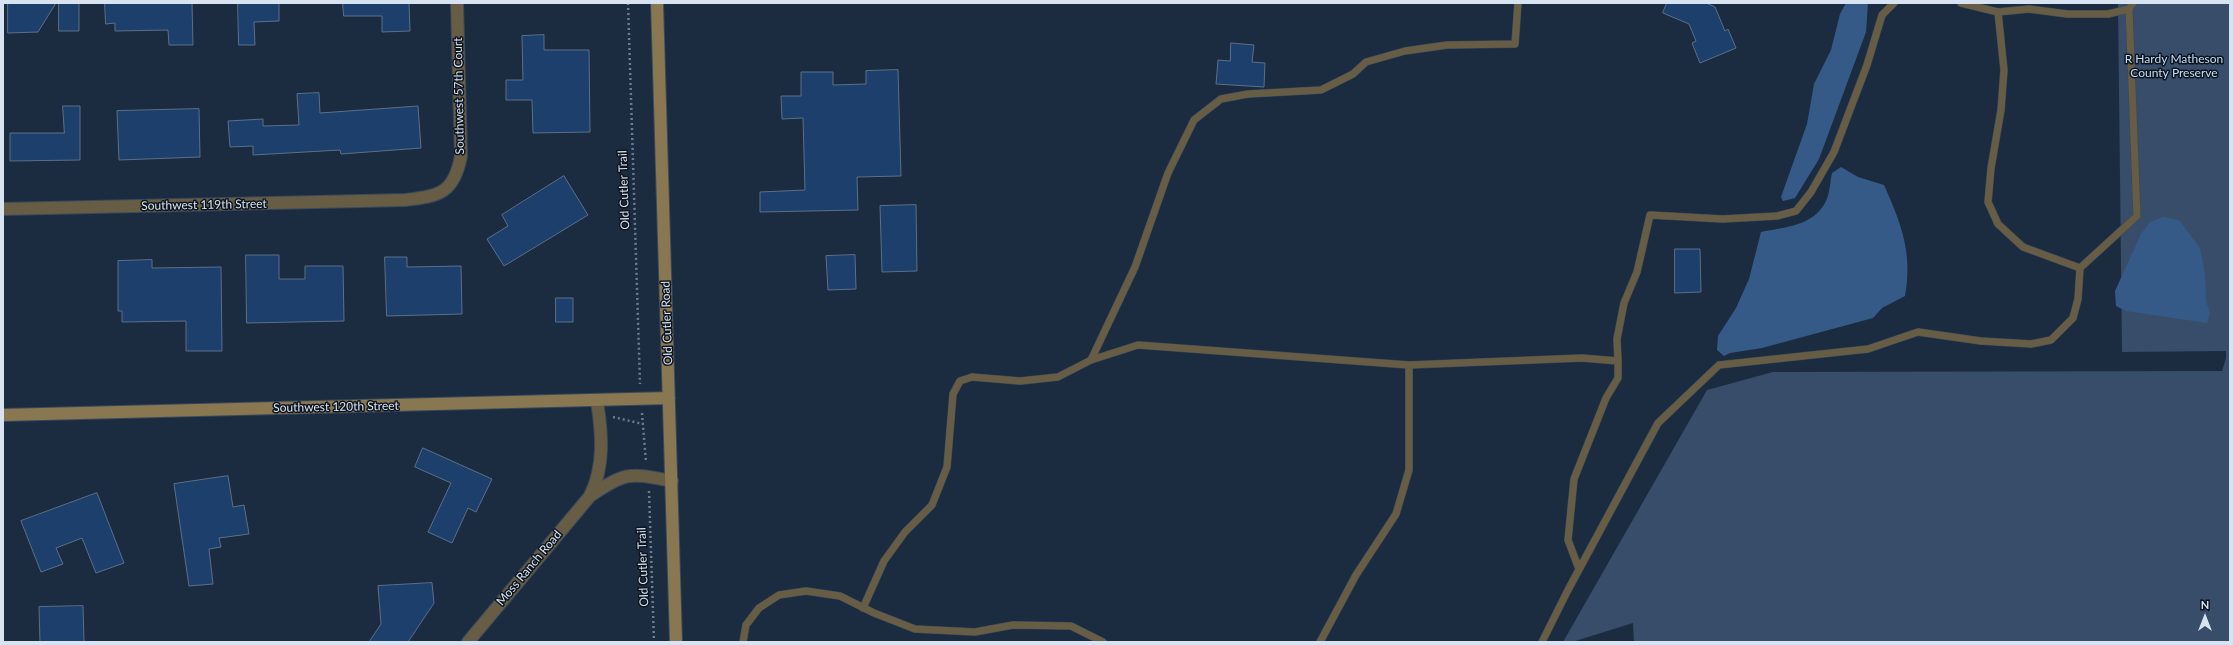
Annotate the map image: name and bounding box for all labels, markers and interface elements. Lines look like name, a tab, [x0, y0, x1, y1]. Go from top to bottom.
street label: Southwest 57th Court	[451, 37, 467, 155]
park label: R Hardy Matheson County Preserve	[2125, 52, 2223, 80]
street label: Old Cutler Trail	[615, 150, 633, 230]
street label: Southwest 119th Street	[141, 197, 267, 213]
street label: Old Cutler Road	[658, 281, 676, 365]
street label: Southwest 120th Street	[273, 399, 399, 415]
street label: Old Cutler Trail	[634, 527, 652, 607]
street label: Moss Ranch Road	[493, 528, 565, 608]
north arrow	[2185, 597, 2225, 637]
text: N	[2201, 598, 2209, 611]

